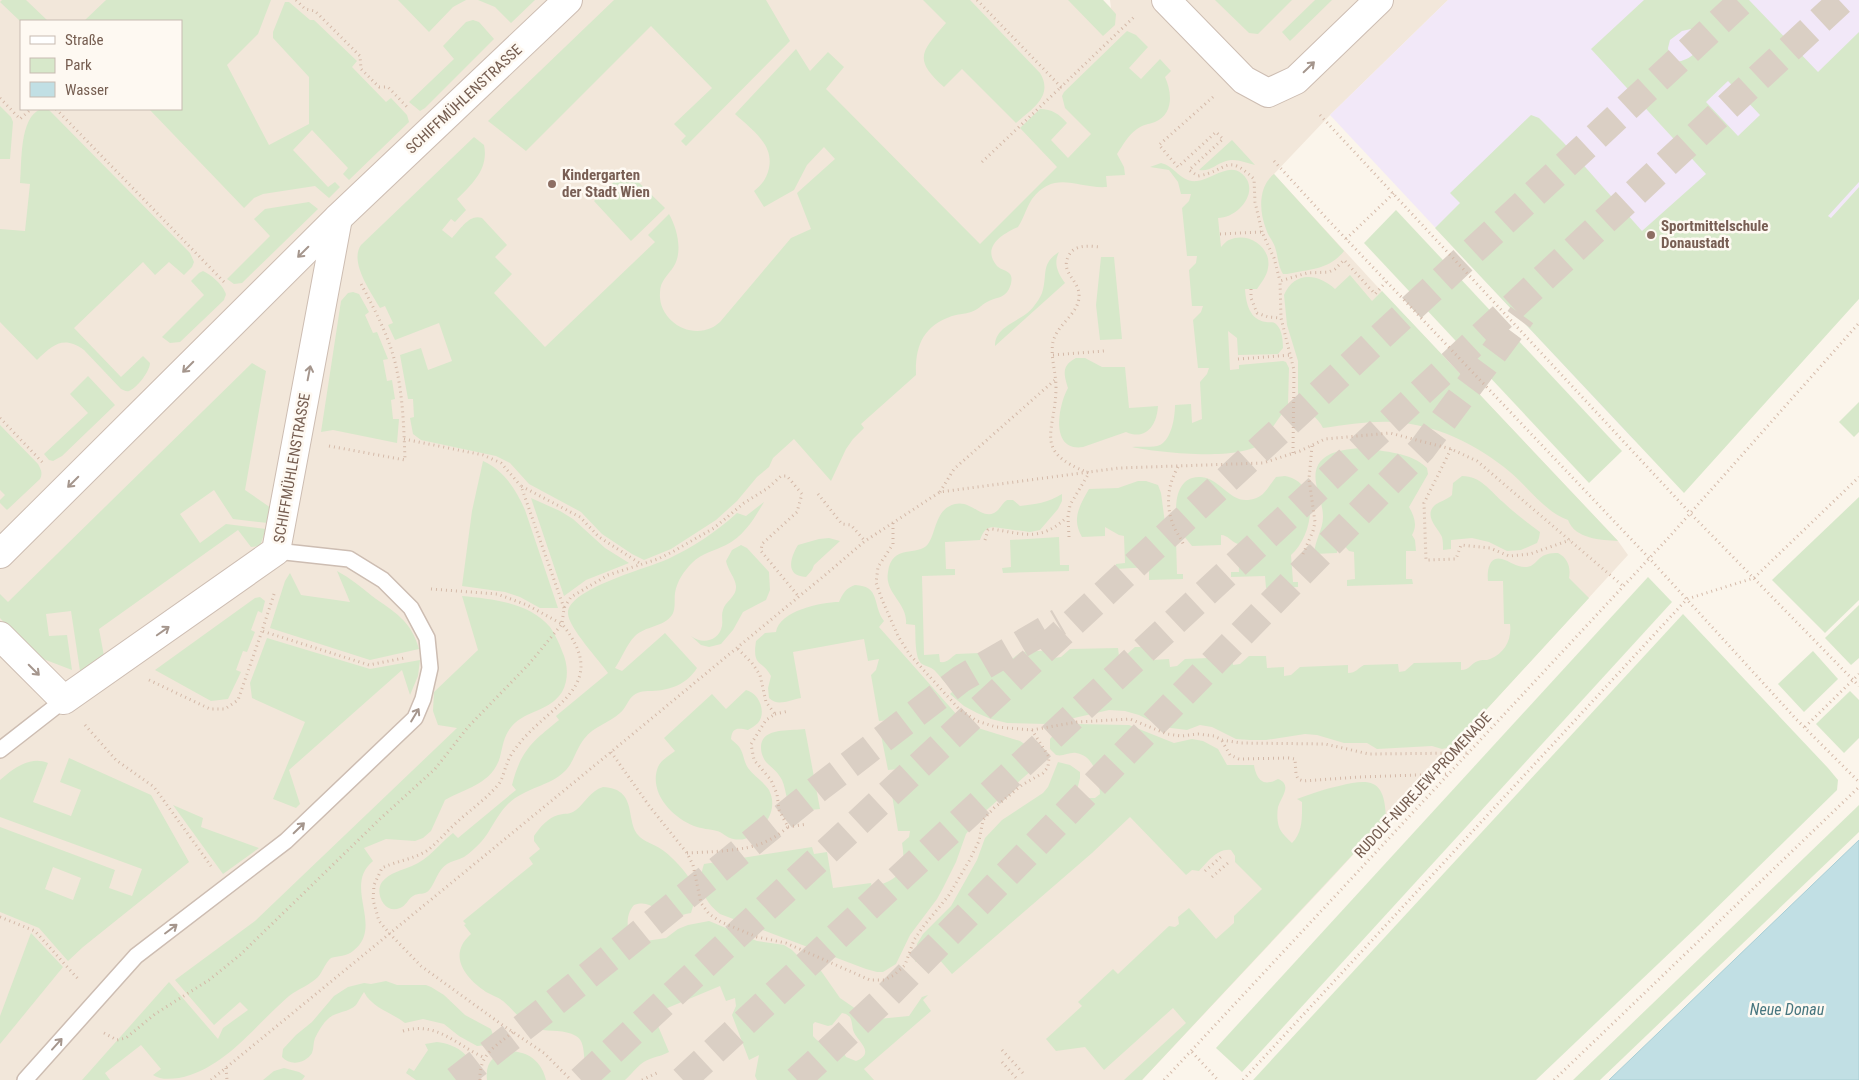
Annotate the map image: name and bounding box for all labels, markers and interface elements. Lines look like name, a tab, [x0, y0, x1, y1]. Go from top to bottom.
legend	[20, 20, 182, 110]
text: Straße	[65, 31, 104, 49]
street label: SCHIFFMÜHLENSTRASSE	[402, 41, 526, 157]
text: Park	[65, 56, 92, 74]
one-way arrow	[1303, 61, 1316, 73]
text: Wasser	[65, 81, 109, 99]
place label: Kindergarten der Stadt Wien	[562, 166, 650, 201]
marker: Kindergarten der Stadt Wien	[546, 178, 558, 190]
place label: Sportmittelschule Donaustadt	[1661, 217, 1768, 252]
marker: Sportmittelschule Donaustadt	[1645, 229, 1657, 241]
one-way arrow	[297, 246, 309, 259]
one-way arrow	[182, 361, 194, 373]
one-way arrow	[305, 365, 314, 381]
street label: SCHIFFMÜHLENSTRASSE	[270, 392, 314, 544]
one-way arrow	[67, 475, 79, 488]
one-way arrow	[155, 626, 169, 636]
one-way arrow	[28, 664, 40, 677]
one-way arrow	[409, 708, 420, 722]
street label: RUDOLF-NUREJEW-PROMENADE	[1351, 708, 1495, 862]
one-way arrow	[293, 822, 305, 834]
one-way arrow	[164, 923, 177, 934]
water label: Neue Donau	[1750, 1000, 1825, 1019]
one-way arrow	[51, 1037, 63, 1050]

